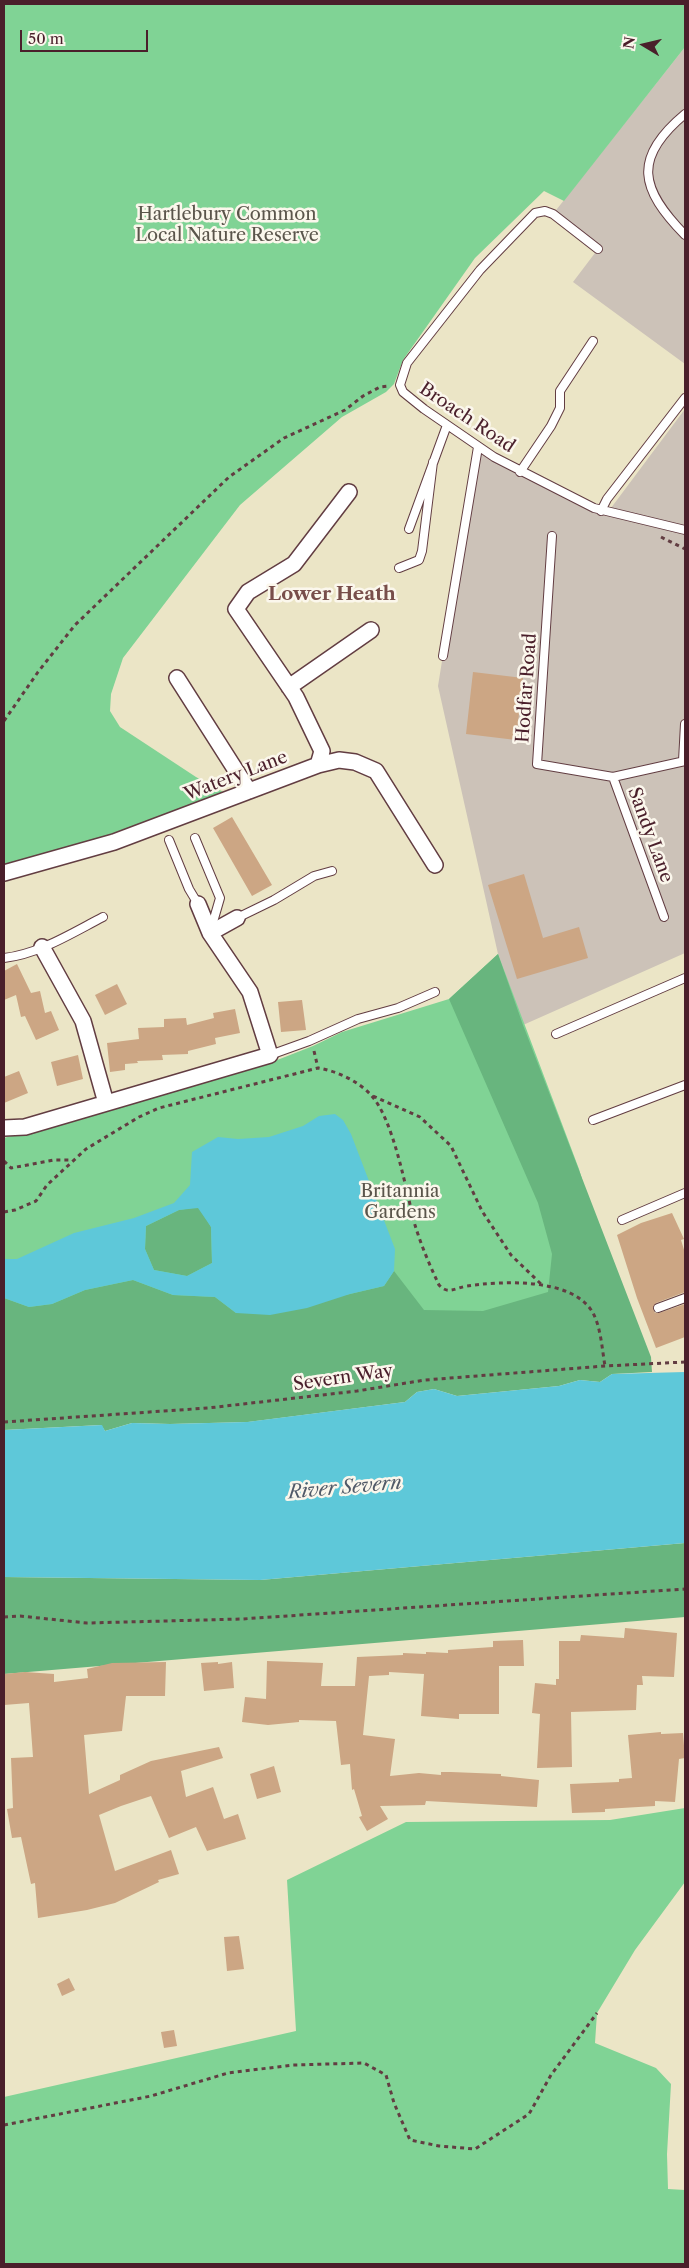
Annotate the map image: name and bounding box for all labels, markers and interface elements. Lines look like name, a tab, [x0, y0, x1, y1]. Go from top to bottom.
scale bar	[22, 20, 150, 52]
north arrow	[619, 20, 669, 70]
text: 50 m	[28, 29, 64, 48]
text: N	[619, 35, 639, 50]
park label: Hartlebury Common Local Nature Reserve	[135, 204, 319, 246]
street label: Broach Road	[415, 378, 519, 458]
district label: Lower Heath	[268, 584, 396, 606]
street label: Hodfar Road	[512, 632, 542, 744]
street label: Watery Lane	[181, 746, 291, 806]
street label: Sandy Lane	[623, 784, 677, 886]
park label: Britannia Gardens	[361, 1181, 439, 1224]
street label: Severn Way	[292, 1360, 394, 1396]
water label: River Severn	[287, 1472, 403, 1504]

